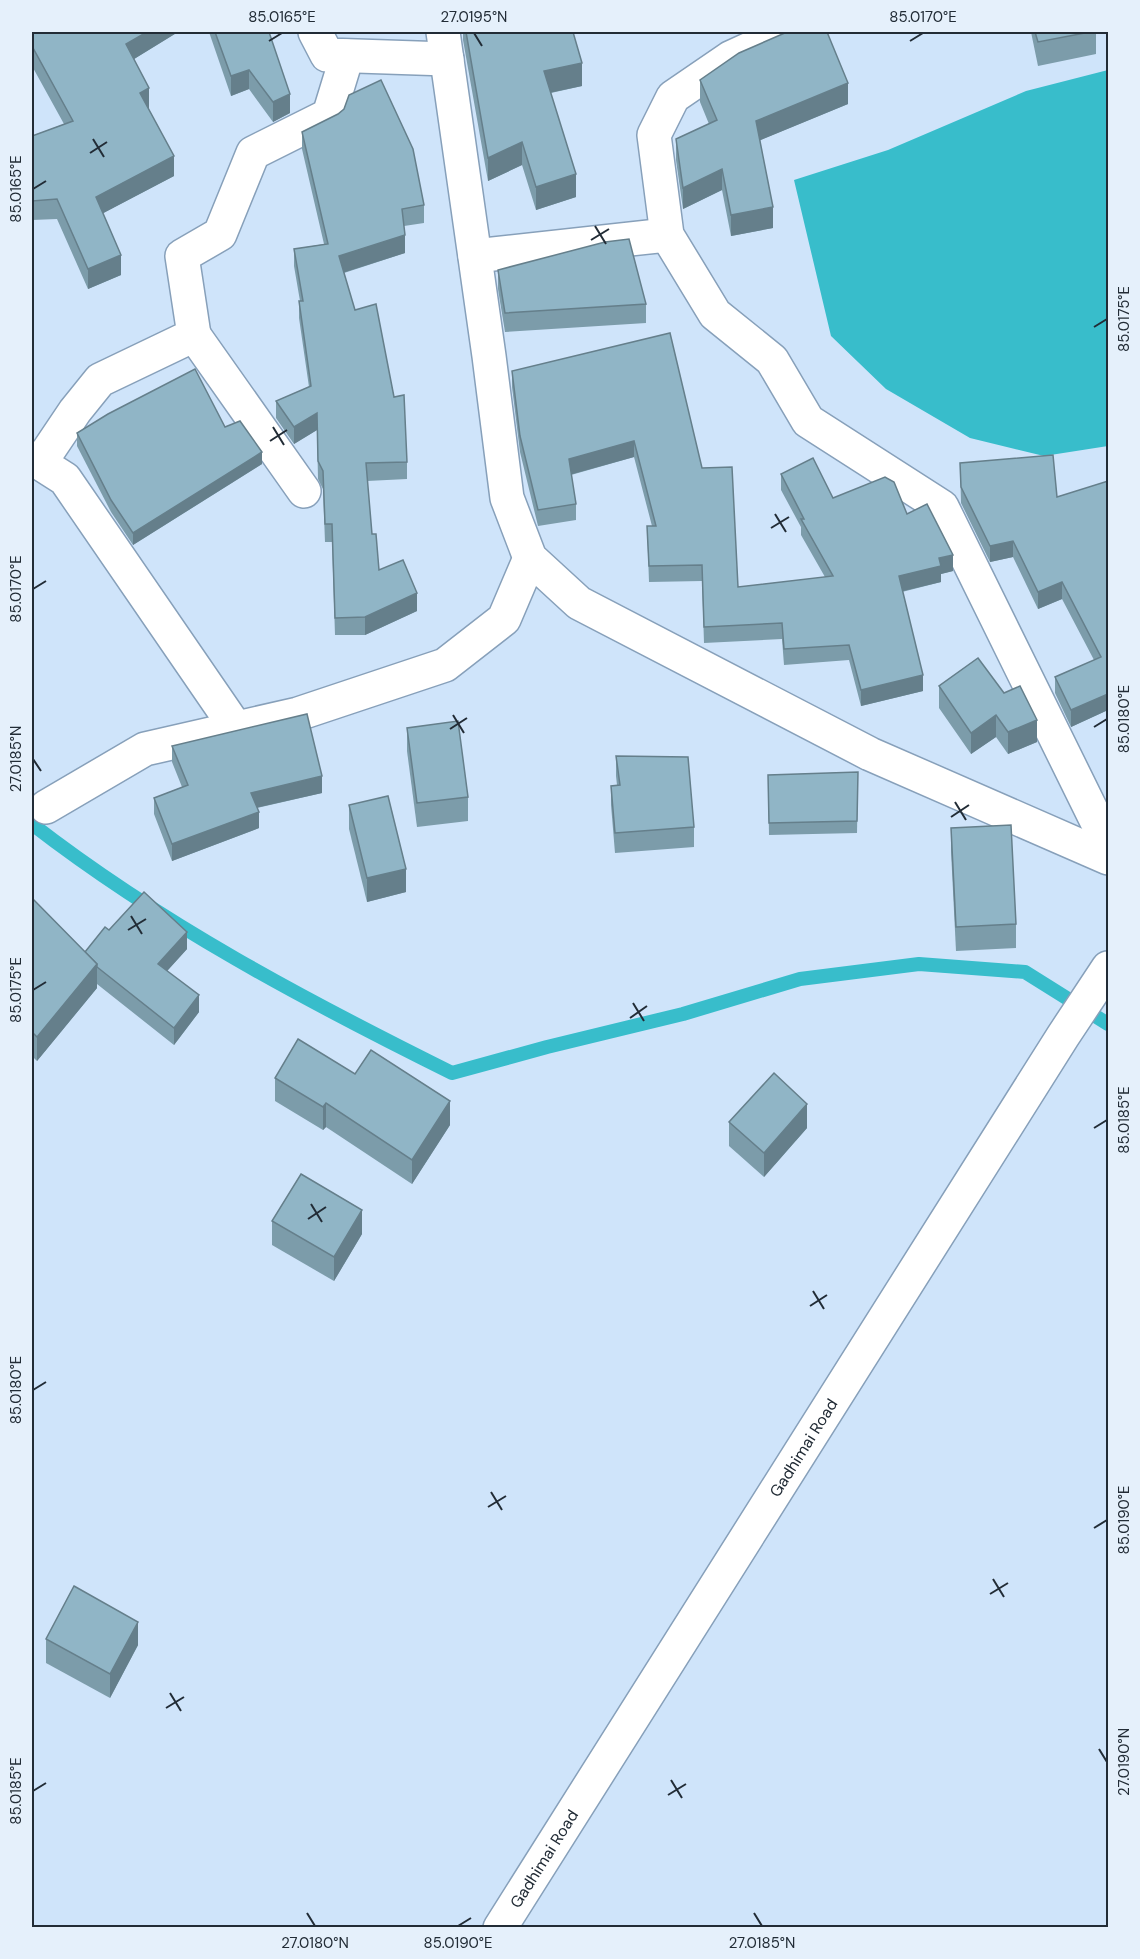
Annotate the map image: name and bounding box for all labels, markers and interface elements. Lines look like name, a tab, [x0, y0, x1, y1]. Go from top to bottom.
text: 85.0165°E	[248, 7, 316, 27]
text: 27.0195°N	[441, 7, 507, 27]
text: 85.0170°E	[889, 7, 957, 27]
text: 85.0165°E	[6, 155, 26, 223]
text: 85.0175°E	[1114, 286, 1134, 352]
text: 85.0170°E	[6, 555, 26, 623]
text: 85.0180°E	[1114, 685, 1134, 753]
text: 27.0185°N	[6, 726, 26, 792]
text: 85.0175°E	[6, 957, 26, 1023]
text: 85.0185°E	[1114, 1086, 1134, 1154]
text: 85.0180°E	[6, 1356, 26, 1424]
street label: Gadhimai Road	[764, 1395, 842, 1501]
text: 85.0190°E	[1114, 1486, 1134, 1554]
text: 27.0190°N	[1114, 1728, 1134, 1796]
text: 85.0185°E	[6, 1757, 26, 1825]
street label: Gadhimai Road	[505, 1806, 583, 1912]
text: 27.0180°N	[281, 1933, 349, 1953]
text: 85.0190°E	[424, 1933, 492, 1953]
text: 27.0185°N	[729, 1933, 795, 1953]

